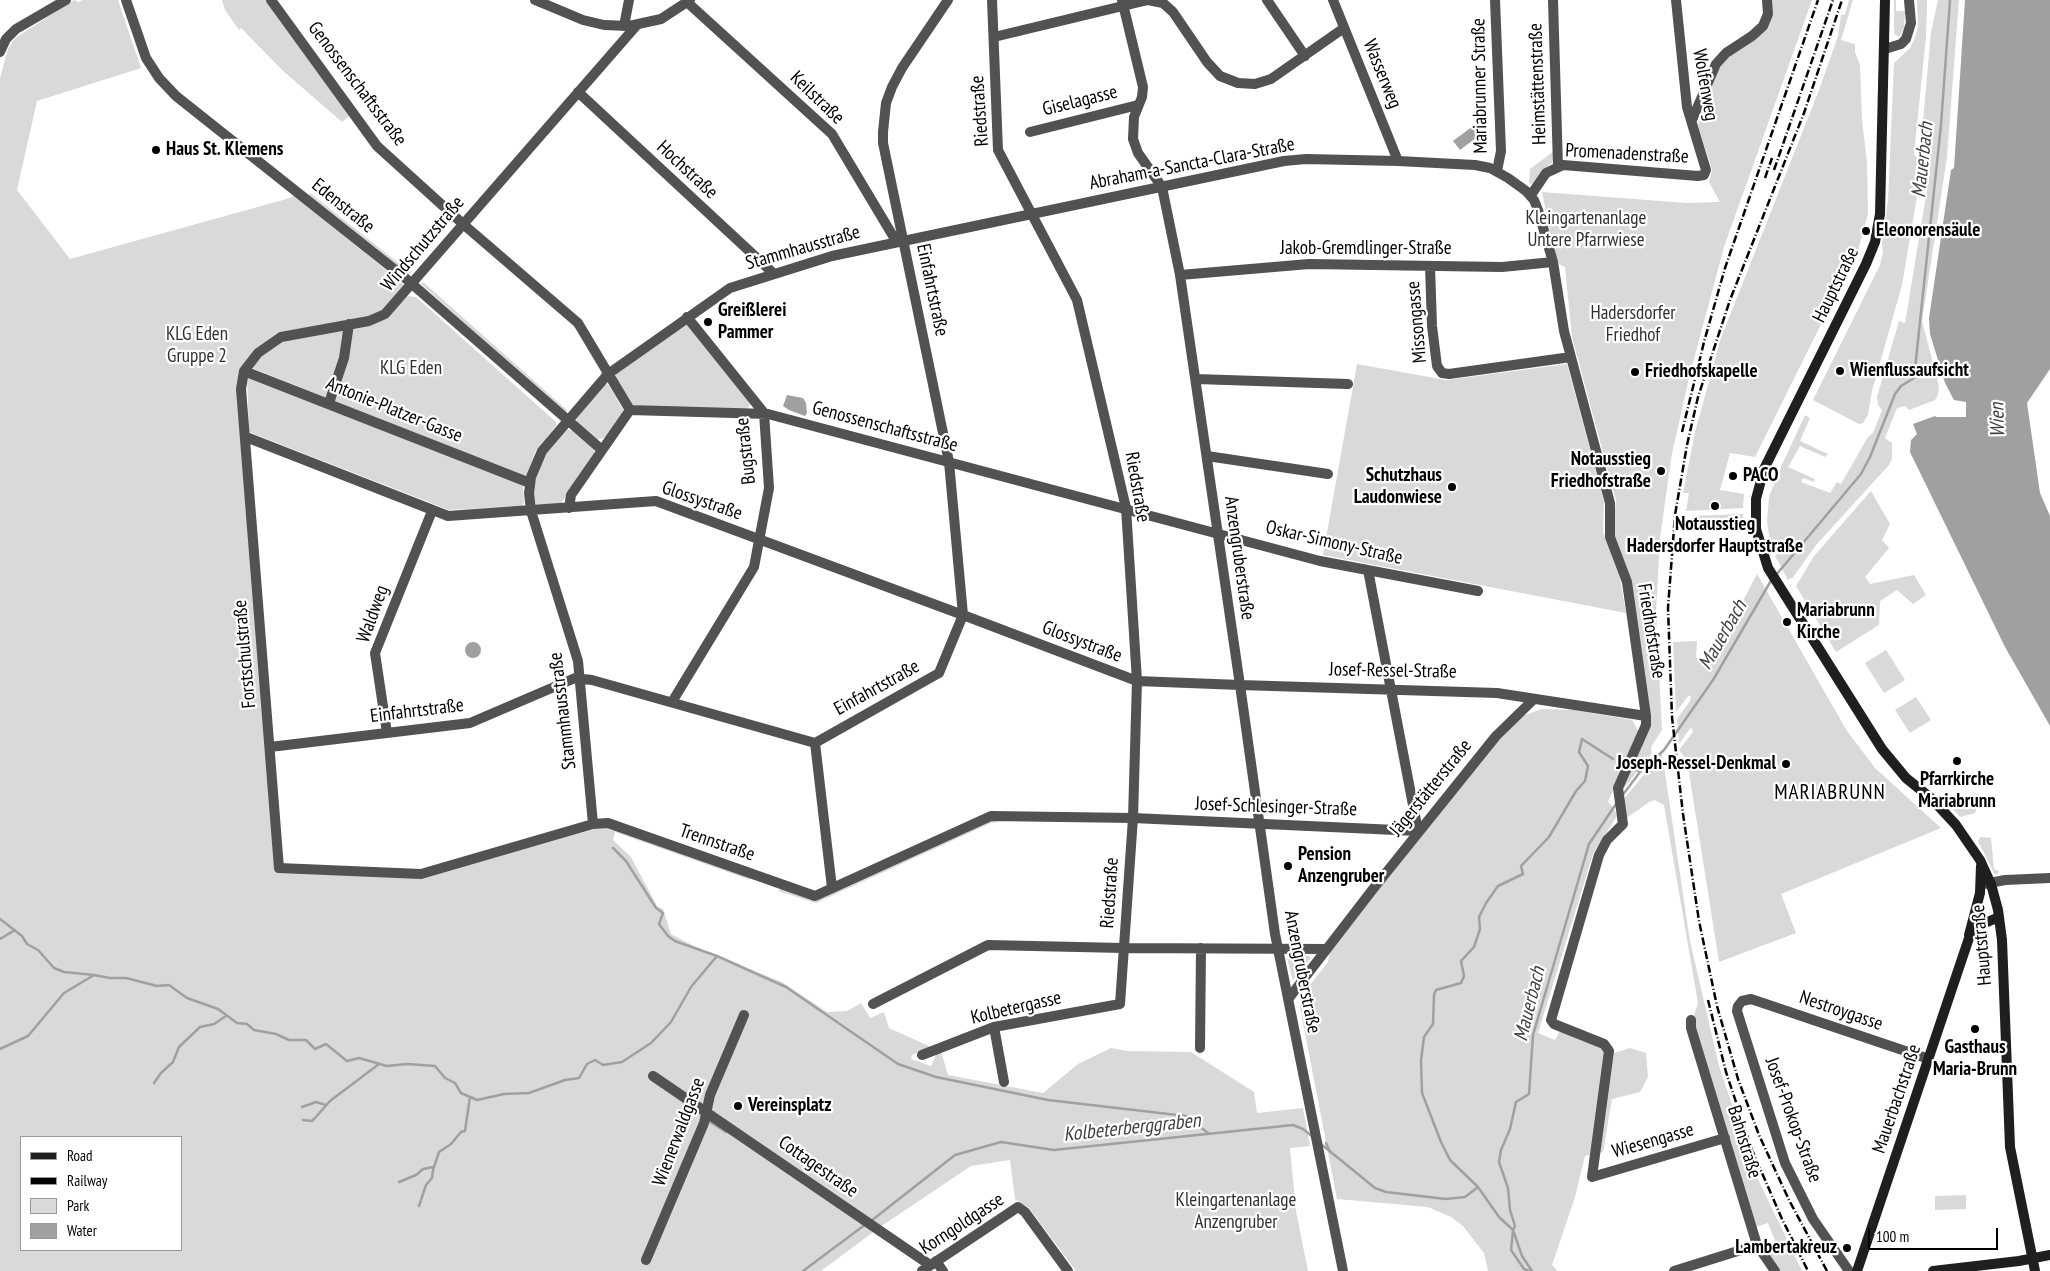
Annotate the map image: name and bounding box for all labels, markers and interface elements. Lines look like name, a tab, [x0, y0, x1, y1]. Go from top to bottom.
street label: Genossenschaftsstraße	[303, 17, 411, 151]
street label: Mariabrunner Straße	[1467, 18, 1493, 154]
street label: Heimstättenstraße	[1524, 23, 1552, 145]
street label: Wasserweg	[1358, 36, 1406, 112]
street label: Wolfenweg	[1687, 47, 1723, 123]
street label: Keilstraße	[785, 67, 849, 129]
street label: Riedstraße	[966, 75, 994, 147]
street label: Giselagasse	[1040, 81, 1120, 121]
water label: Mauerbach	[1907, 121, 1939, 199]
street label: Abraham-a-Sancta-Clara-Straße	[1087, 133, 1297, 195]
street label: Hochstraße	[652, 136, 722, 204]
place label: Haus St. Klemens	[166, 139, 283, 161]
street label: Promenadenstraße	[1565, 139, 1689, 169]
marker: Haus St. Klemens	[150, 144, 162, 156]
street label: Edenstraße	[307, 174, 379, 238]
street label: Windschutzstraße	[377, 192, 469, 296]
park label: Kleingartenanlage Untere Pfarrwiese	[1526, 208, 1646, 252]
place label: Eleonorensäule	[1876, 220, 1980, 242]
street label: Stammhausstraße	[743, 221, 863, 275]
marker: Eleonorensäule	[1860, 225, 1872, 237]
street label: Jakob-Gremdlinger-Straße	[1280, 238, 1452, 260]
street label: Einfahrtstraße	[911, 242, 953, 338]
street label: Hauptstraße	[1808, 244, 1864, 326]
street label: Missongasse	[1402, 280, 1432, 364]
place label: Greißlerei Pammer	[718, 300, 786, 344]
park label: Hadersdorfer Friedhof	[1591, 303, 1675, 347]
marker: Greißlerei Pammer	[702, 316, 714, 328]
park label: KLG Eden Gruppe 2	[166, 324, 228, 368]
park label: KLG Eden	[380, 358, 442, 380]
place label: Wienflussaufsicht	[1850, 360, 1969, 382]
place label: Friedhofskapelle	[1645, 361, 1758, 383]
marker: Wienflussaufsicht	[1834, 365, 1846, 377]
marker: Friedhofskapelle	[1629, 366, 1641, 378]
street label: Antonie-Platzer-Gasse	[322, 372, 466, 448]
street label: Genossenschaftsstraße	[810, 397, 960, 457]
water label: Wien	[1985, 402, 2011, 438]
street label: Bugstraße	[731, 417, 761, 485]
place label: Notausstieg Friedhofstraße	[1551, 449, 1651, 493]
street label: Riedstraße	[1120, 450, 1154, 524]
place label: Schutzhaus Laudonwiese	[1354, 465, 1442, 509]
marker: Notausstieg Friedhofstraße	[1655, 465, 1667, 477]
place label: PACO	[1743, 465, 1779, 487]
marker: PACO	[1727, 470, 1739, 482]
street label: Glossystraße	[659, 477, 745, 525]
marker: Schutzhaus Laudonwiese	[1446, 481, 1458, 493]
street label: Anzengruberstraße	[1219, 495, 1259, 621]
marker: Notausstieg Hadersdorfer Hauptstraße	[1709, 500, 1721, 512]
place label: Notausstieg Hadersdorfer Hauptstraße	[1627, 514, 1803, 558]
street label: Oskar-Simony-Straße	[1263, 516, 1405, 570]
street label: Waldweg	[352, 582, 394, 646]
street label: Friedhofstraße	[1632, 582, 1670, 680]
water label: Mauerbach	[1694, 596, 1752, 674]
street label: Forstschulstraße	[229, 599, 261, 709]
place label: Mariabrunn Kirche	[1797, 600, 1875, 644]
street label: Glossystraße	[1039, 616, 1125, 668]
marker: Mariabrunn Kirche	[1781, 616, 1793, 628]
street label: Stammhausstraße	[545, 651, 581, 771]
street label: Einfahrtstraße	[830, 655, 924, 721]
street label: Josef-Ressel-Straße	[1329, 658, 1457, 684]
street label: Einfahrtstraße	[369, 694, 465, 728]
street label: Jägerstätterstraße	[1385, 735, 1477, 841]
place label: Joseph-Ressel-Denkmal	[1616, 753, 1776, 775]
marker: Pfarrkirche Mariabrunn	[1951, 755, 1963, 767]
marker: Joseph-Ressel-Denkmal	[1780, 758, 1792, 770]
place label: Pfarrkirche Mariabrunn	[1918, 769, 1996, 813]
district label: MARIABRUNN	[1773, 780, 1887, 806]
street label: Josef-Schlesinger-Straße	[1195, 793, 1357, 821]
street label: Trennstraße	[676, 819, 758, 867]
place label: Pension Anzengruber	[1298, 844, 1384, 888]
street label: Riedstraße	[1096, 857, 1124, 929]
marker: Pension Anzengruber	[1282, 860, 1294, 872]
street label: Hauptstraße	[1967, 904, 1997, 986]
street label: Anzengruberstraße	[1279, 909, 1325, 1035]
water label: Mauerbach	[1509, 964, 1551, 1044]
street label: Nestroygasse	[1796, 986, 1886, 1036]
street label: Kolbetergasse	[969, 987, 1063, 1029]
marker: Gasthaus Maria-Brunn	[1969, 1023, 1981, 1035]
place label: Gasthaus Maria-Brunn	[1933, 1037, 2017, 1081]
street label: Mauerbachstraße	[1868, 1042, 1926, 1156]
street label: Josef-Prokop-Straße	[1760, 1054, 1826, 1186]
street label: Wienerwaldgasse	[648, 1075, 710, 1189]
place label: Vereinsplatz	[748, 1095, 831, 1117]
marker: Vereinsplatz	[732, 1100, 744, 1112]
street label: Bahnstraße	[1722, 1103, 1766, 1181]
water label: Kolbeterberggraben	[1062, 1109, 1202, 1147]
street label: Wiesengasse	[1610, 1118, 1696, 1164]
street label: Cottagestraße	[774, 1131, 862, 1203]
legend	[20, 1136, 182, 1251]
text: Road	[67, 1146, 93, 1165]
text: Railway	[67, 1171, 107, 1190]
street label: Korngoldgasse	[916, 1188, 1008, 1260]
park label: Kleingartenanlage Anzengruber	[1176, 1190, 1296, 1234]
text: Park	[67, 1196, 89, 1215]
scale bar	[1870, 1218, 2000, 1250]
text: Water	[67, 1221, 97, 1240]
text: 100 m	[1876, 1227, 1909, 1246]
place label: Lambertakreuz	[1735, 1237, 1837, 1259]
marker: Lambertakreuz	[1841, 1242, 1853, 1254]

